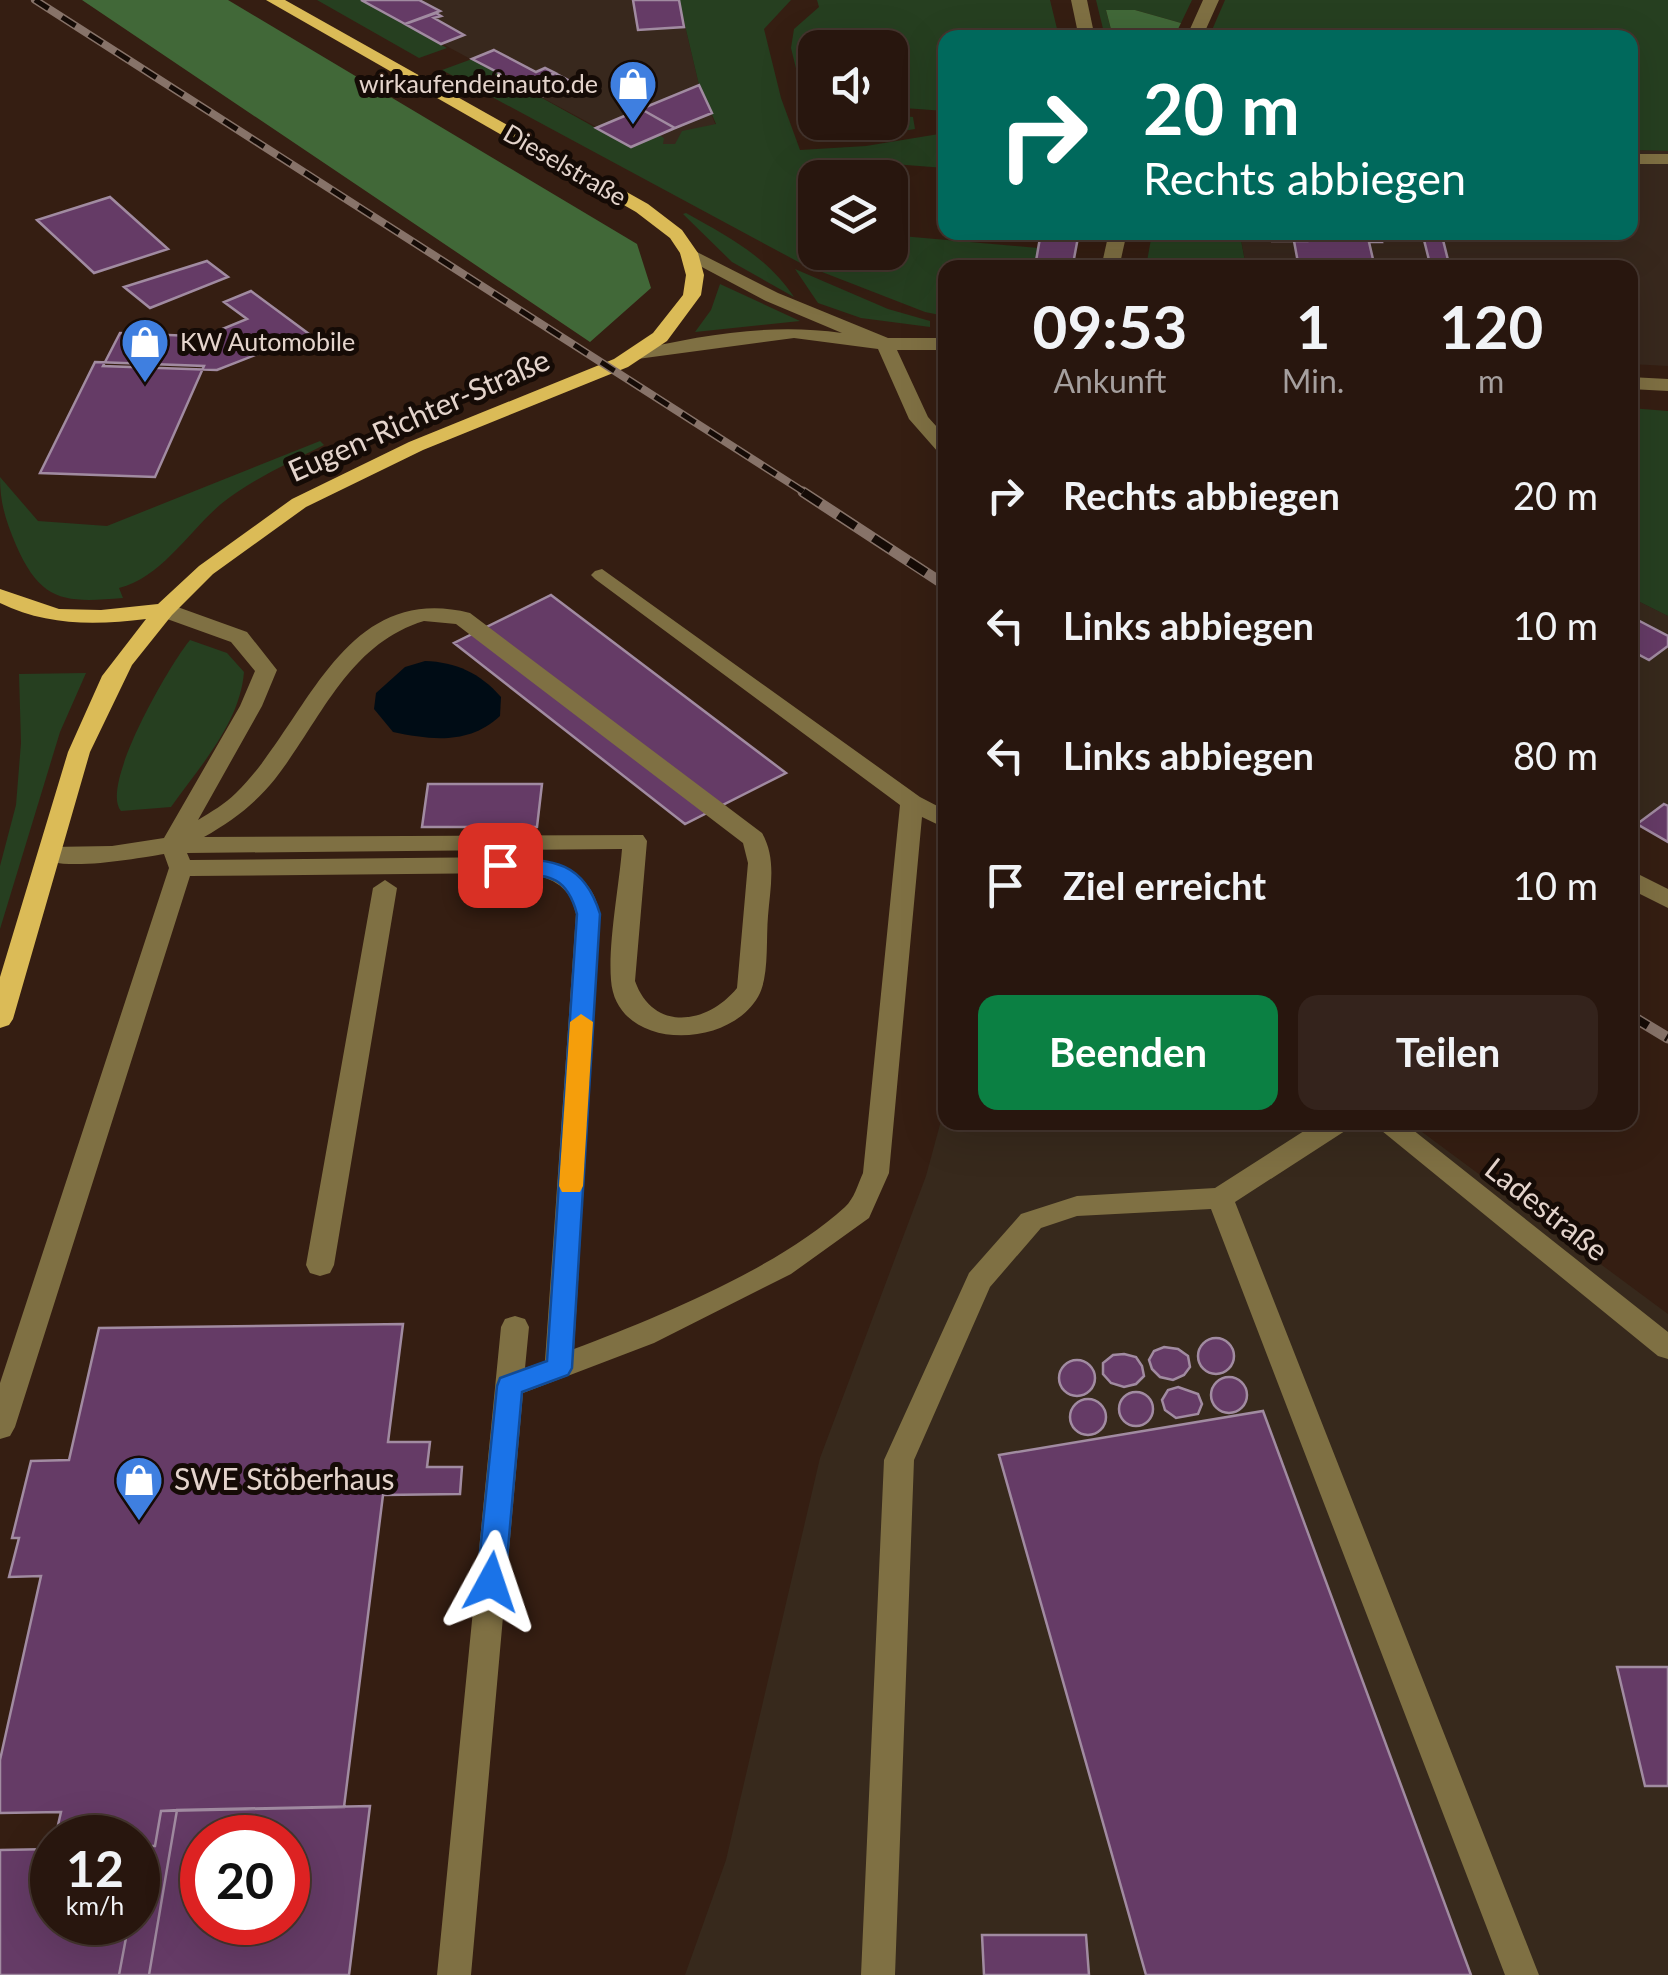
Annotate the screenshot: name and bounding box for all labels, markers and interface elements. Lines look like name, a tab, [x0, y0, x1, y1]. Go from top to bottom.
map controls	[798, 30, 908, 270]
button: sound	[798, 30, 908, 140]
shop icon: wirkaufendeinauto.de	[607, 58, 659, 126]
text: 20 m	[1143, 66, 1300, 150]
place label: wirkaufendeinauto.de	[359, 68, 598, 98]
icon: right	[978, 70, 1108, 200]
street label: Dieselstraße	[499, 117, 632, 211]
text: Rechts abbiegen	[1143, 151, 1466, 205]
button: layers	[798, 160, 908, 270]
text: 09:53	[1033, 290, 1187, 362]
text: 1	[1296, 290, 1331, 362]
text: 120	[1439, 290, 1543, 362]
shop icon: KW Automobile	[119, 316, 171, 384]
place label: KW Automobile	[180, 326, 355, 356]
street label: Eugen-Richter-Straße	[282, 340, 554, 488]
text: Ankunft	[1053, 361, 1166, 400]
text: Min.	[1282, 361, 1344, 400]
text: m	[1478, 361, 1504, 400]
icon: right	[978, 468, 1033, 523]
text: Rechts abbiegen	[1063, 472, 1340, 518]
text: 20 m	[1513, 472, 1598, 518]
icon: left	[978, 598, 1033, 653]
text: Links abbiegen	[1063, 602, 1314, 648]
text: 10 m	[1513, 602, 1598, 648]
icon: left	[978, 728, 1033, 783]
text: Links abbiegen	[1063, 732, 1314, 778]
text: 80 m	[1513, 732, 1598, 778]
pin	[458, 823, 543, 908]
icon: arrive	[473, 838, 528, 893]
icon: arrive	[978, 858, 1033, 913]
text: Ziel erreicht	[1063, 862, 1266, 908]
text: 10 m	[1513, 862, 1598, 908]
button: Beenden	[978, 995, 1278, 1110]
button: Teilen	[1298, 995, 1598, 1110]
street label: Ladestraße	[1479, 1149, 1616, 1267]
shop icon: SWE Stöberhaus	[113, 1454, 165, 1522]
place label: SWE Stöberhaus	[174, 1460, 394, 1496]
position arrow	[439, 1530, 543, 1634]
speed limit sign: 20	[180, 1815, 310, 1945]
text: 12	[66, 1838, 124, 1898]
text: km/h	[66, 1890, 124, 1920]

